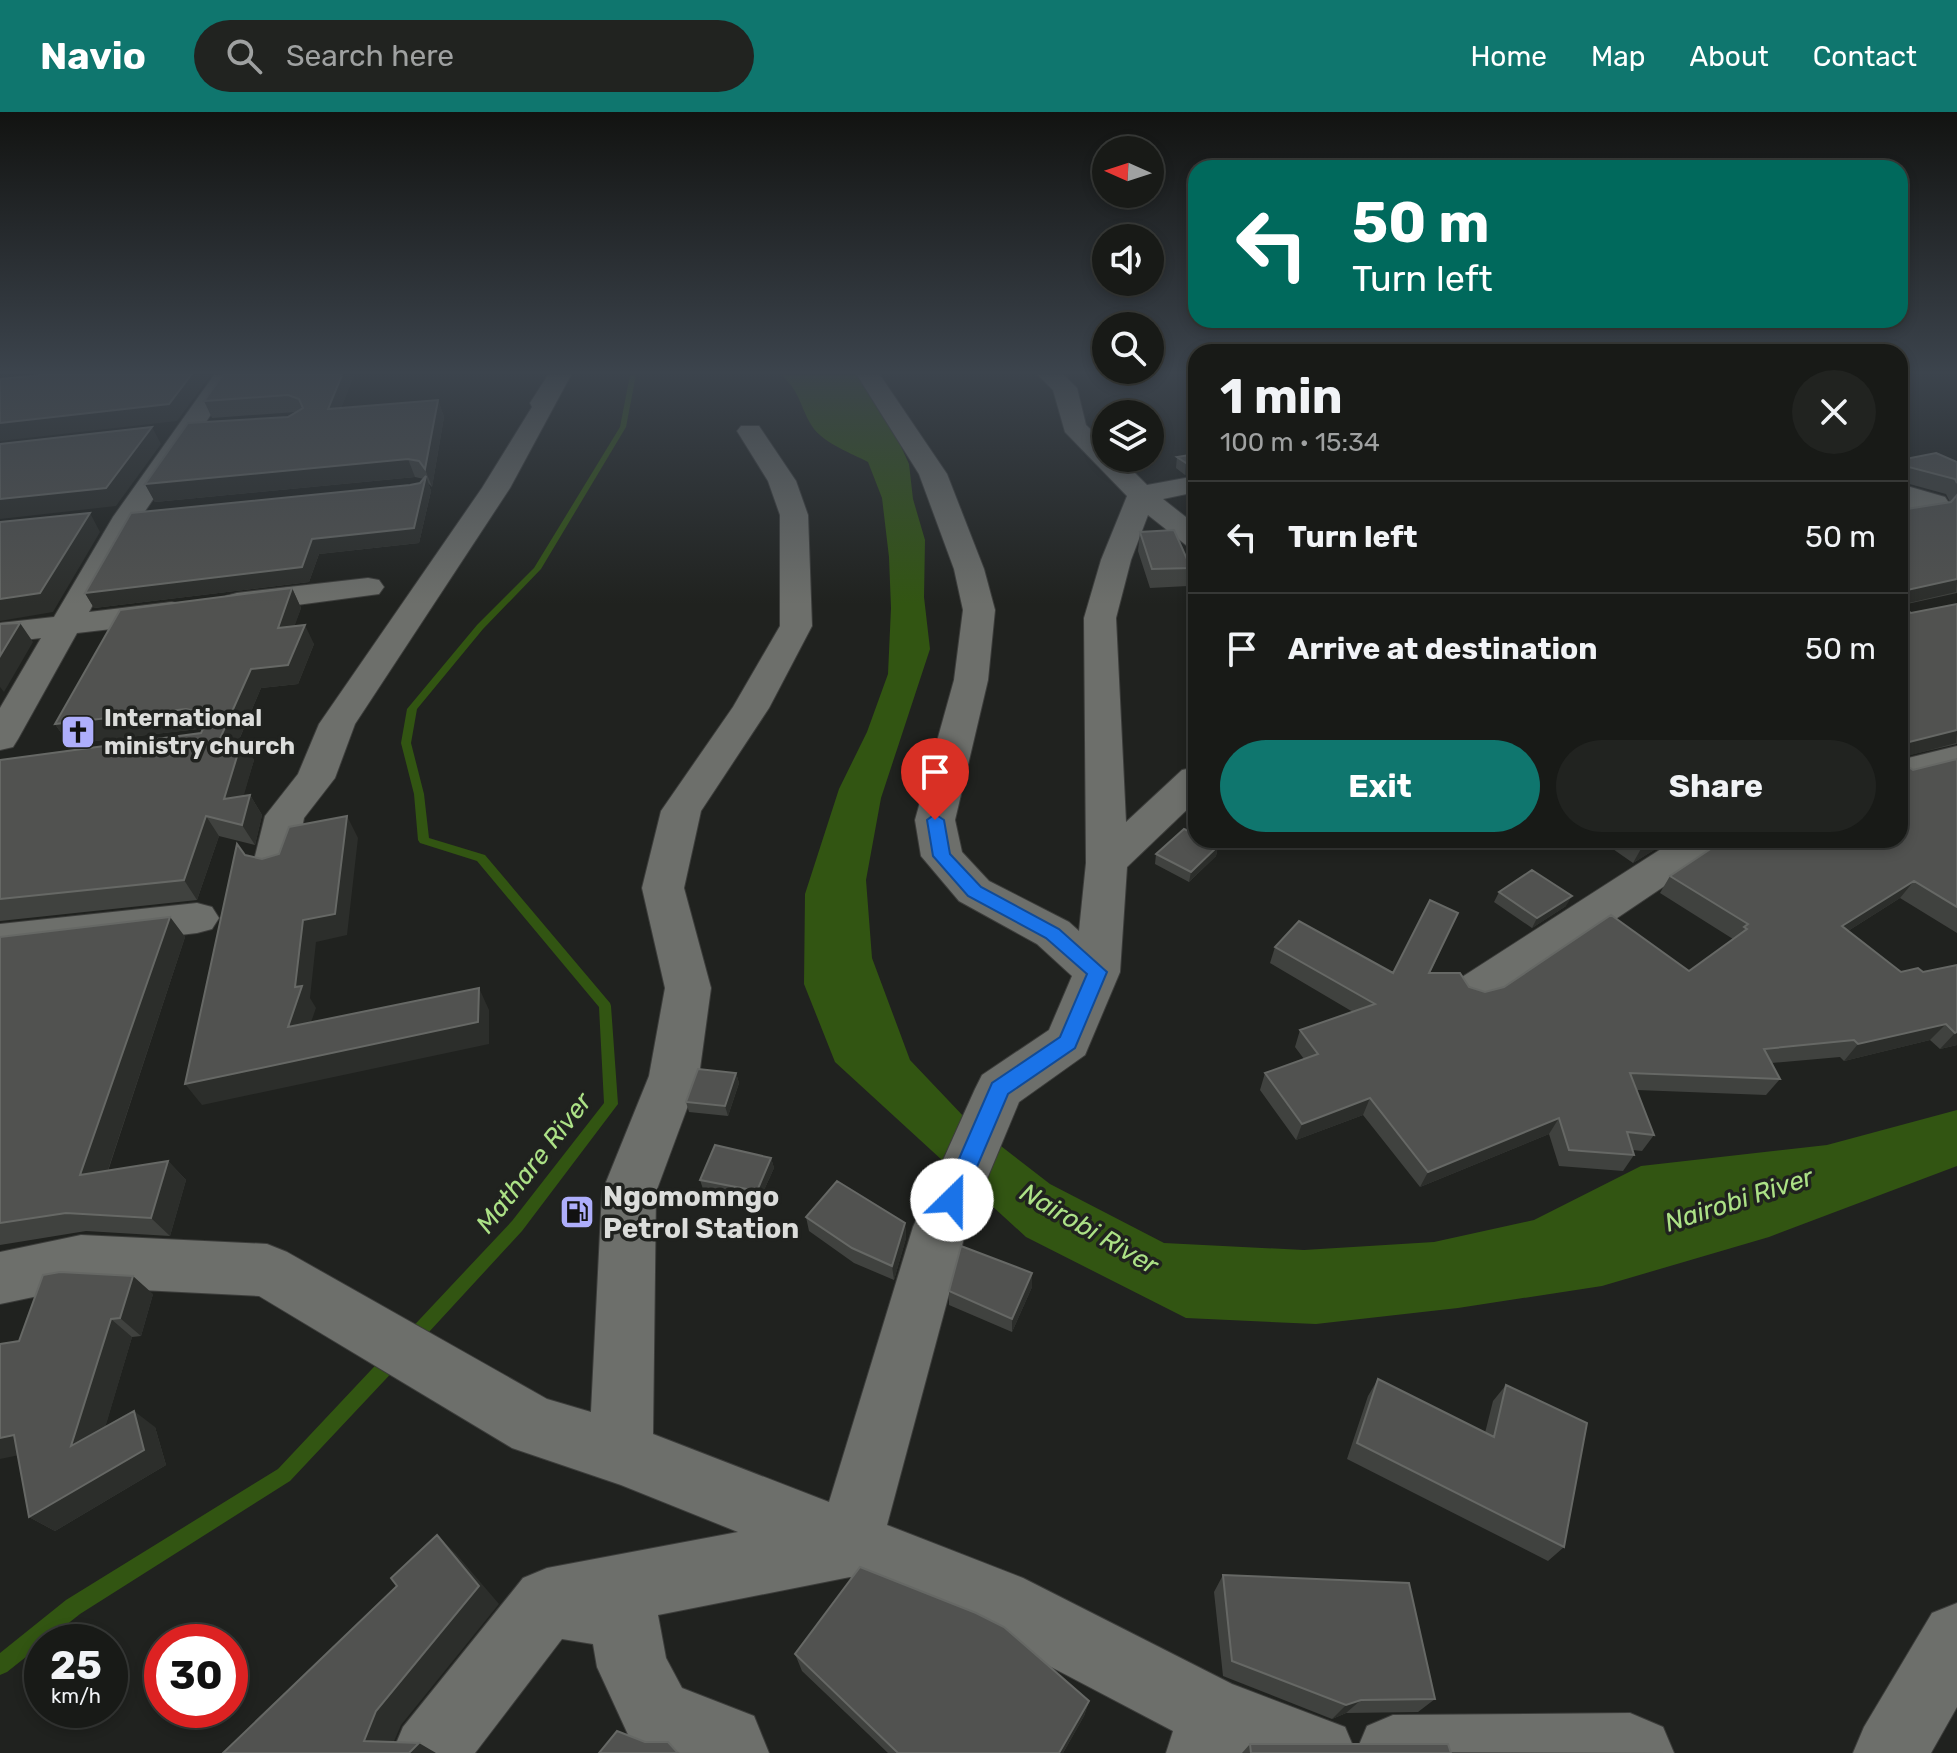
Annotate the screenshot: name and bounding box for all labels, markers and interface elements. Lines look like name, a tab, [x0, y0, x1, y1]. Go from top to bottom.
search box	[194, 20, 754, 92]
text: Navio	[40, 33, 146, 79]
icon: search	[222, 34, 266, 78]
text: Search here	[286, 38, 454, 74]
text: Home	[1470, 40, 1547, 73]
text: Map	[1591, 40, 1645, 73]
text: About	[1689, 40, 1769, 73]
text: Contact	[1813, 40, 1917, 73]
north arrow	[1092, 136, 1164, 208]
map controls	[1092, 136, 1164, 472]
text: 50 m	[1352, 190, 1489, 256]
icon: left	[1220, 192, 1324, 296]
button: sound	[1092, 224, 1164, 296]
text: Turn left	[1352, 257, 1493, 300]
button: search	[1092, 312, 1164, 384]
text: 1 min	[1220, 368, 1343, 425]
button: close	[1792, 370, 1876, 454]
button: layers	[1092, 400, 1164, 472]
text: 100 m · 15:34	[1220, 427, 1380, 458]
icon: left	[1220, 515, 1264, 559]
text: Turn left	[1288, 519, 1418, 555]
text: 50 m	[1805, 519, 1876, 555]
icon: arrive	[1220, 627, 1264, 671]
text: Arrive at destination	[1288, 631, 1598, 667]
text: 50 m	[1805, 631, 1876, 667]
place label: International ministry church	[104, 704, 295, 760]
church icon: International ministry church	[59, 713, 97, 751]
pin	[901, 738, 969, 820]
button: Exit	[1220, 740, 1540, 832]
button: Share	[1556, 740, 1876, 832]
icon: arrive	[913, 750, 957, 794]
water label: Mathare River	[470, 1086, 599, 1239]
position arrow	[910, 1158, 994, 1242]
water label: Nairobi River	[1661, 1161, 1818, 1239]
water label: Nairobi River	[1014, 1177, 1164, 1282]
place label: Ngomomngo Petrol Station	[603, 1180, 799, 1245]
fuel station icon: Ngomomngo Petrol Station	[558, 1193, 596, 1231]
speed limit sign: 30	[144, 1624, 248, 1728]
text: 25	[50, 1642, 102, 1689]
text: km/h	[51, 1684, 101, 1708]

